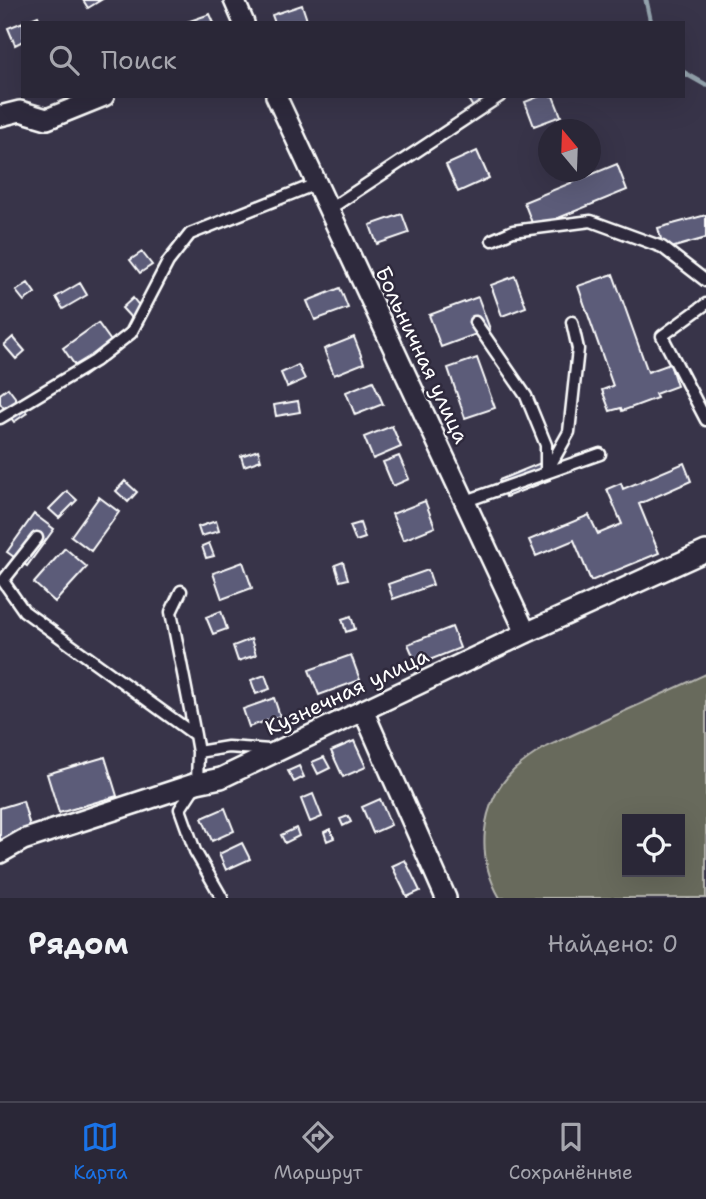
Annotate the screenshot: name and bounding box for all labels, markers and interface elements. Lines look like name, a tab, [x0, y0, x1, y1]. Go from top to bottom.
search box	[21, 21, 685, 98]
icon: search	[45, 41, 83, 79]
text: Поиск	[101, 42, 177, 77]
north arrow	[538, 119, 601, 182]
street label: Больничная улица	[369, 262, 475, 448]
street label: Кузнечная улица	[261, 642, 433, 742]
map controls	[622, 814, 685, 877]
button: locate	[622, 814, 685, 877]
text: Рядом	[28, 923, 128, 964]
text: Найдено: 0	[548, 929, 678, 959]
tab: Карта	[73, 1118, 128, 1185]
tab: Маршрут	[274, 1118, 362, 1185]
tab: Сохранённые	[509, 1118, 633, 1185]

